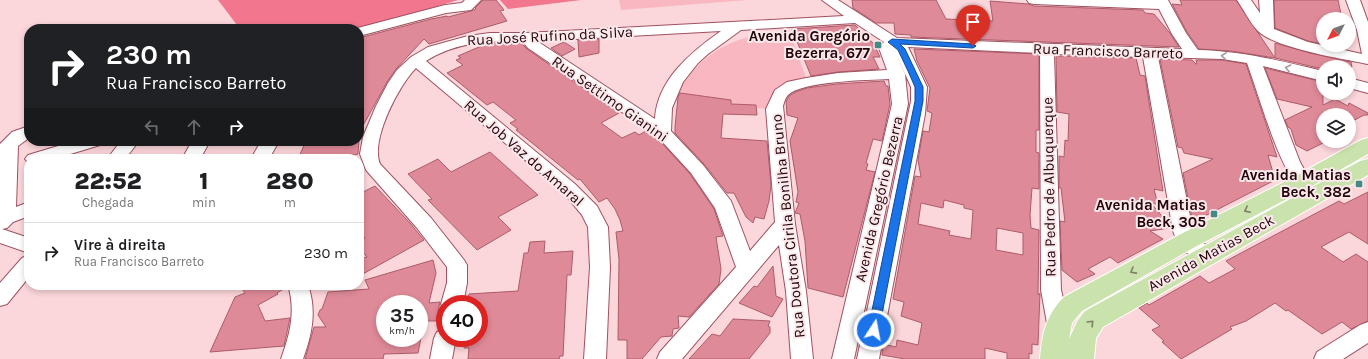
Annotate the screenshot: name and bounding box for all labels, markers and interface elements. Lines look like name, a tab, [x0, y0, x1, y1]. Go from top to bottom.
pin	[956, 5, 990, 46]
icon: arrive	[962, 11, 984, 33]
north arrow	[1316, 12, 1356, 52]
map controls	[1316, 12, 1356, 148]
street label: Rua José Rufino da Silva	[466, 23, 634, 49]
place label: Avenida Gregório Bezerra, 677	[749, 27, 871, 62]
text: 230 m	[106, 38, 192, 71]
street label: Rua Francisco Barreto	[1033, 39, 1183, 63]
icon: right	[40, 40, 92, 92]
marker: Avenida Gregório Bezerra, 677	[873, 40, 883, 50]
one-way arrow	[1221, 51, 1227, 60]
street label: Rua Settimo Gianini	[548, 52, 672, 146]
button: sound	[1316, 60, 1356, 100]
one-way arrow	[1285, 64, 1291, 72]
text: Rua Francisco Barreto	[106, 72, 286, 94]
street label: Rua Job Vaz do Amaral	[460, 96, 588, 210]
street label: Rua Pedro de Albuquerque	[1038, 97, 1060, 277]
button: layers	[1316, 108, 1356, 148]
street label: Rua Doutora Cirila Bonilha Bruno	[767, 113, 809, 339]
street label: Avenida Gregório Bezerra	[851, 114, 907, 284]
icon: left	[141, 116, 163, 138]
icon: ahead	[183, 116, 205, 138]
icon: right	[225, 116, 247, 138]
place label: Avenida Matias Beck, 382	[1241, 166, 1351, 201]
text: 22:52	[74, 167, 142, 195]
text: 1	[199, 167, 208, 195]
text: 280	[266, 167, 314, 195]
marker: Avenida Matias Beck, 382	[1354, 179, 1364, 189]
text: Chegada	[82, 195, 134, 210]
text: min	[192, 195, 216, 210]
text: m	[284, 195, 296, 210]
place label: Avenida Matias Beck, 305	[1096, 196, 1206, 231]
one-way arrow	[1244, 205, 1252, 213]
marker: Avenida Matias Beck, 305	[1209, 209, 1219, 219]
street label: Avenida Matias Beck	[1145, 211, 1277, 295]
text: Vire à direita	[74, 236, 166, 254]
icon: right	[40, 242, 62, 264]
text: 230 m	[304, 244, 348, 262]
text: Rua Francisco Barreto	[74, 254, 204, 269]
one-way arrow	[1130, 266, 1137, 274]
speed limit sign: 40	[436, 295, 488, 347]
text: 35	[390, 304, 414, 327]
position arrow	[853, 309, 895, 351]
one-way arrow	[1086, 320, 1094, 328]
text: km/h	[389, 325, 415, 337]

